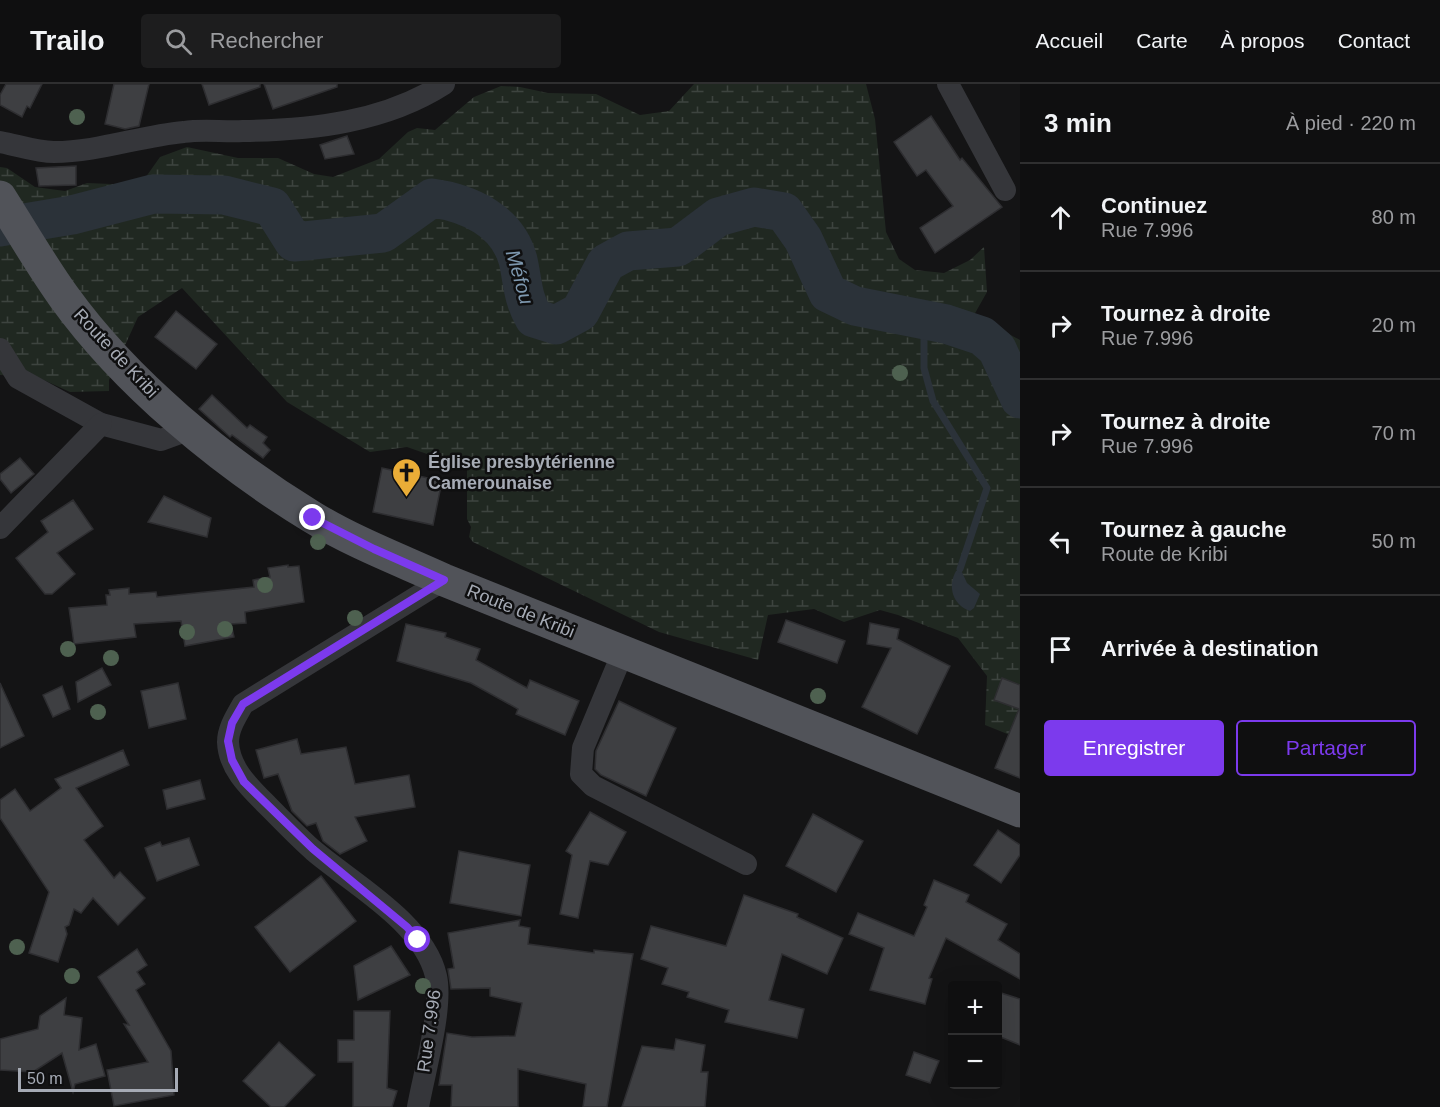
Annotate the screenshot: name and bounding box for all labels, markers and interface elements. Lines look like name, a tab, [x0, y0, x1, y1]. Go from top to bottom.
search box	[141, 14, 561, 68]
text: Trailo	[30, 25, 105, 56]
icon: search	[162, 25, 195, 58]
text: Rechercher	[210, 28, 323, 53]
text: Accueil	[1036, 29, 1103, 52]
text: Carte	[1136, 29, 1188, 52]
text: À propos	[1221, 29, 1305, 52]
text: Contact	[1338, 29, 1410, 52]
text: 3 min	[1044, 108, 1112, 138]
text: À pied · 220 m	[1286, 112, 1416, 134]
text: Continuez	[1101, 193, 1207, 218]
icon: ahead	[1044, 201, 1077, 234]
text: 80 m	[1372, 206, 1416, 228]
text: Rue 7.996	[1101, 219, 1193, 241]
water label: Méfou	[502, 247, 538, 307]
text: Tournez à droite	[1101, 301, 1271, 326]
street label: Route de Kribi	[70, 304, 162, 402]
icon: right	[1044, 309, 1077, 342]
text: 20 m	[1372, 314, 1416, 336]
text: Rue 7.996	[1101, 327, 1193, 349]
text: Tournez à droite	[1101, 409, 1271, 434]
icon: right	[1044, 417, 1077, 450]
text: 70 m	[1372, 422, 1416, 444]
text: Rue 7.996	[1101, 435, 1193, 457]
place label: Église presbytérienne Camerounaise	[428, 451, 615, 493]
church icon: Église presbytérienne Camerounaise	[391, 456, 423, 498]
route end	[299, 504, 325, 530]
text: Tournez à gauche	[1101, 517, 1286, 542]
icon: left	[1044, 525, 1077, 558]
text: 50 m	[1372, 530, 1416, 552]
text: Route de Kribi	[1101, 543, 1228, 565]
street label: Route de Kribi	[464, 580, 578, 642]
icon: arrive	[1044, 633, 1077, 666]
text: Arrivée à destination	[1101, 636, 1319, 661]
button: Enregistrer	[1044, 720, 1224, 776]
button: Partager	[1236, 720, 1416, 776]
route start	[404, 926, 430, 952]
map controls	[948, 981, 1002, 1089]
button: +	[948, 981, 1002, 1035]
street label: Rue 7.996	[413, 988, 445, 1074]
button: −	[948, 1035, 1002, 1089]
scale bar	[18, 1065, 178, 1092]
text: 50 m	[27, 1070, 63, 1087]

